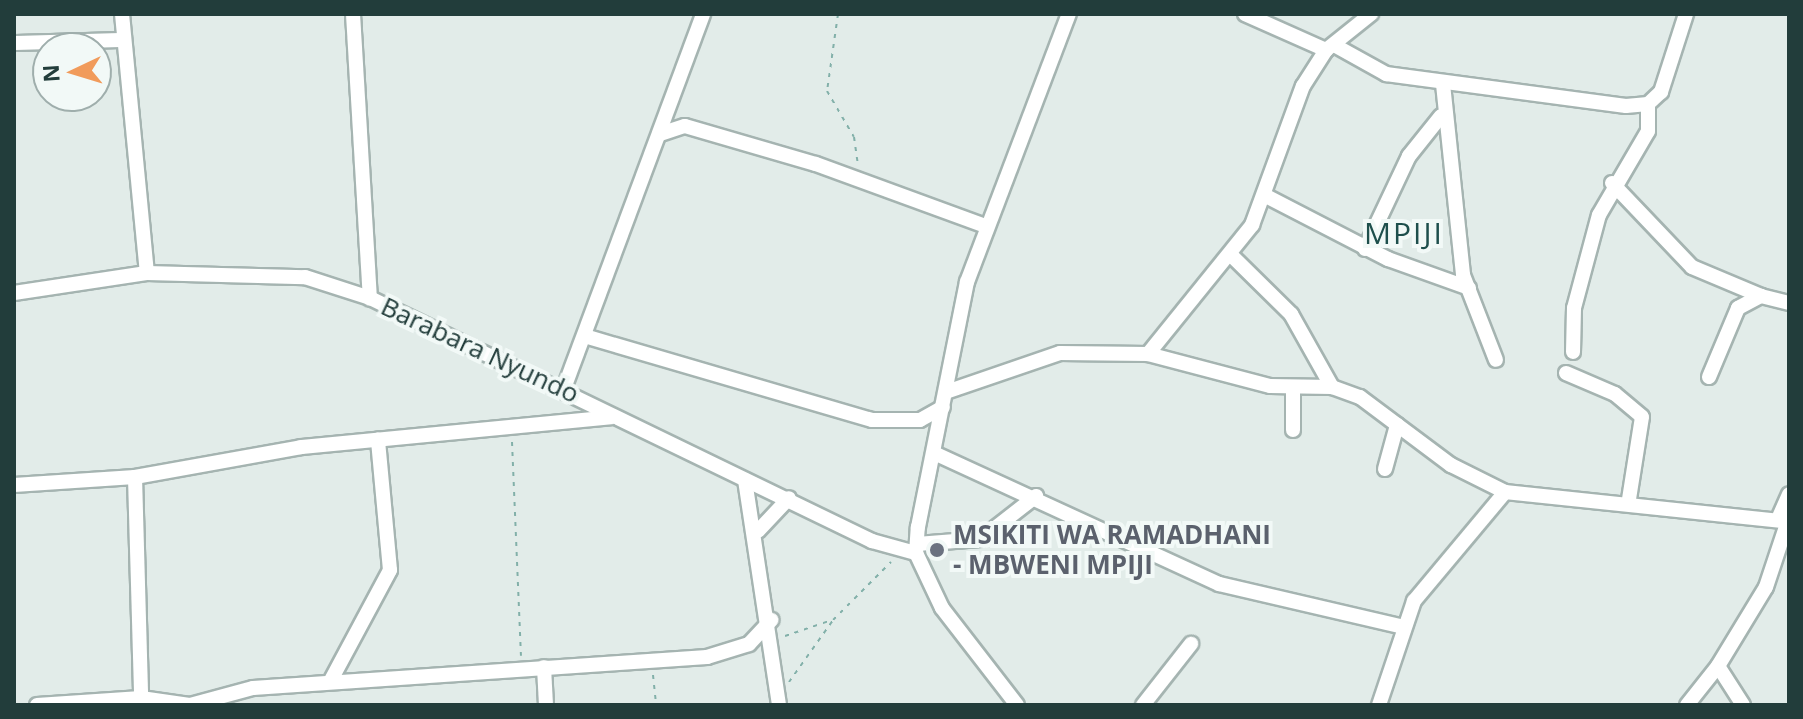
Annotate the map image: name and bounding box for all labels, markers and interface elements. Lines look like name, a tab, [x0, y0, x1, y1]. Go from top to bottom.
north arrow	[32, 32, 112, 112]
text: N	[34, 64, 66, 84]
district label: MPIJI	[1364, 215, 1444, 251]
street label: Barabara Nyundo	[376, 291, 584, 409]
place label: MSIKITI WA RAMADHANI - MBWENI MPIJI	[953, 519, 1271, 580]
marker: MSIKITI WA RAMADHANI - MBWENI MPIJI	[928, 541, 946, 559]

